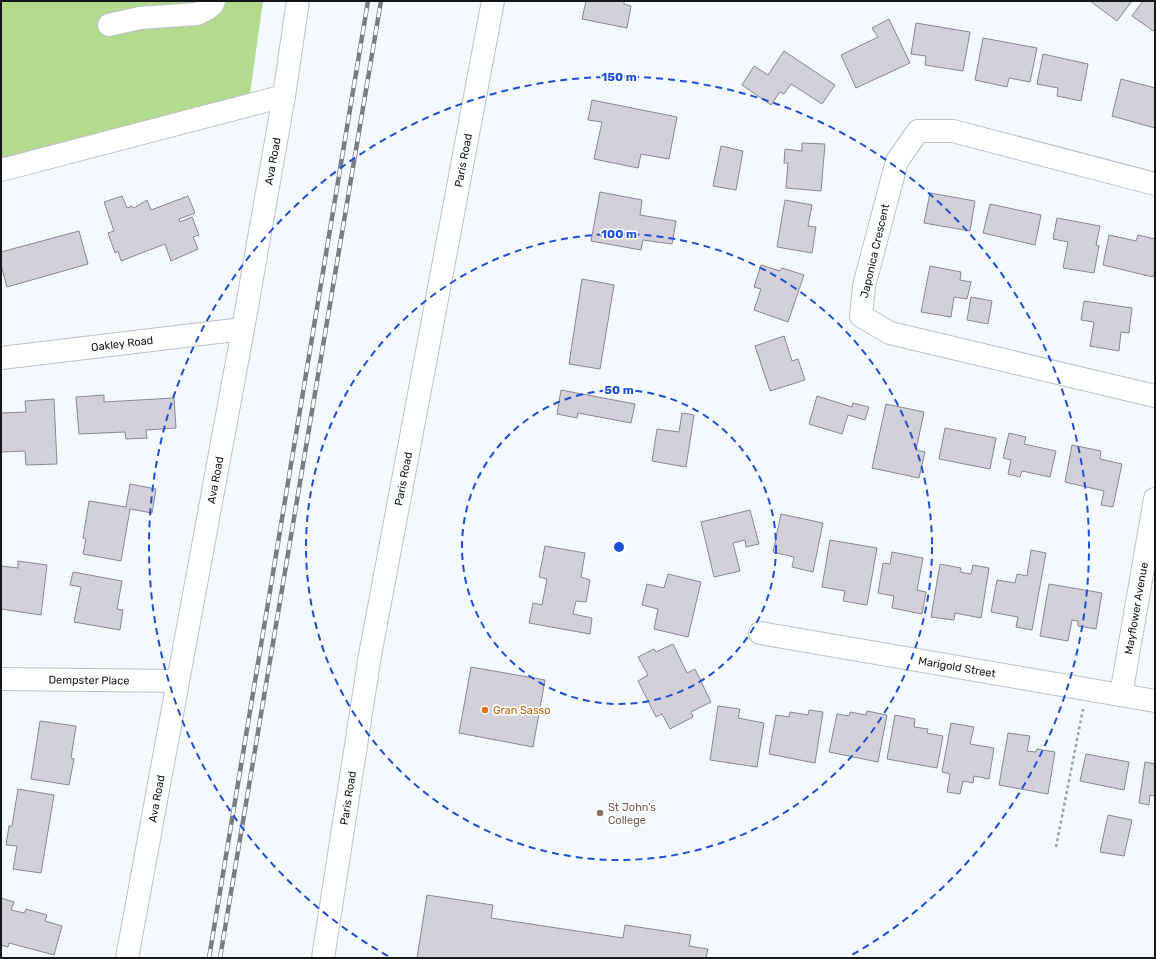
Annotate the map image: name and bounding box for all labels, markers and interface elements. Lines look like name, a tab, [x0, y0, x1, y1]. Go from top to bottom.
text: 150 m	[601, 70, 637, 84]
street label: Paris Road	[452, 132, 474, 188]
street label: Ava Road	[262, 137, 283, 186]
street label: Japonica Crescent	[858, 202, 892, 299]
text: 100 m	[601, 227, 637, 241]
street label: Oakley Road	[90, 333, 154, 354]
text: 50 m	[604, 383, 634, 397]
street label: Paris Road	[392, 451, 415, 507]
street label: Ava Road	[204, 455, 226, 505]
centre of rings	[612, 540, 626, 554]
street label: Mayflower Avenue	[1122, 561, 1150, 655]
street label: Marigold Street	[917, 654, 997, 680]
street label: Dempster Place	[48, 673, 130, 687]
place label: Gran Sasso	[493, 704, 550, 717]
marker: Gran Sasso	[480, 705, 490, 715]
street label: Paris Road	[337, 770, 358, 826]
street label: Ava Road	[146, 774, 167, 823]
place label: St John's College	[608, 801, 656, 827]
marker: St John's College	[595, 808, 605, 818]

